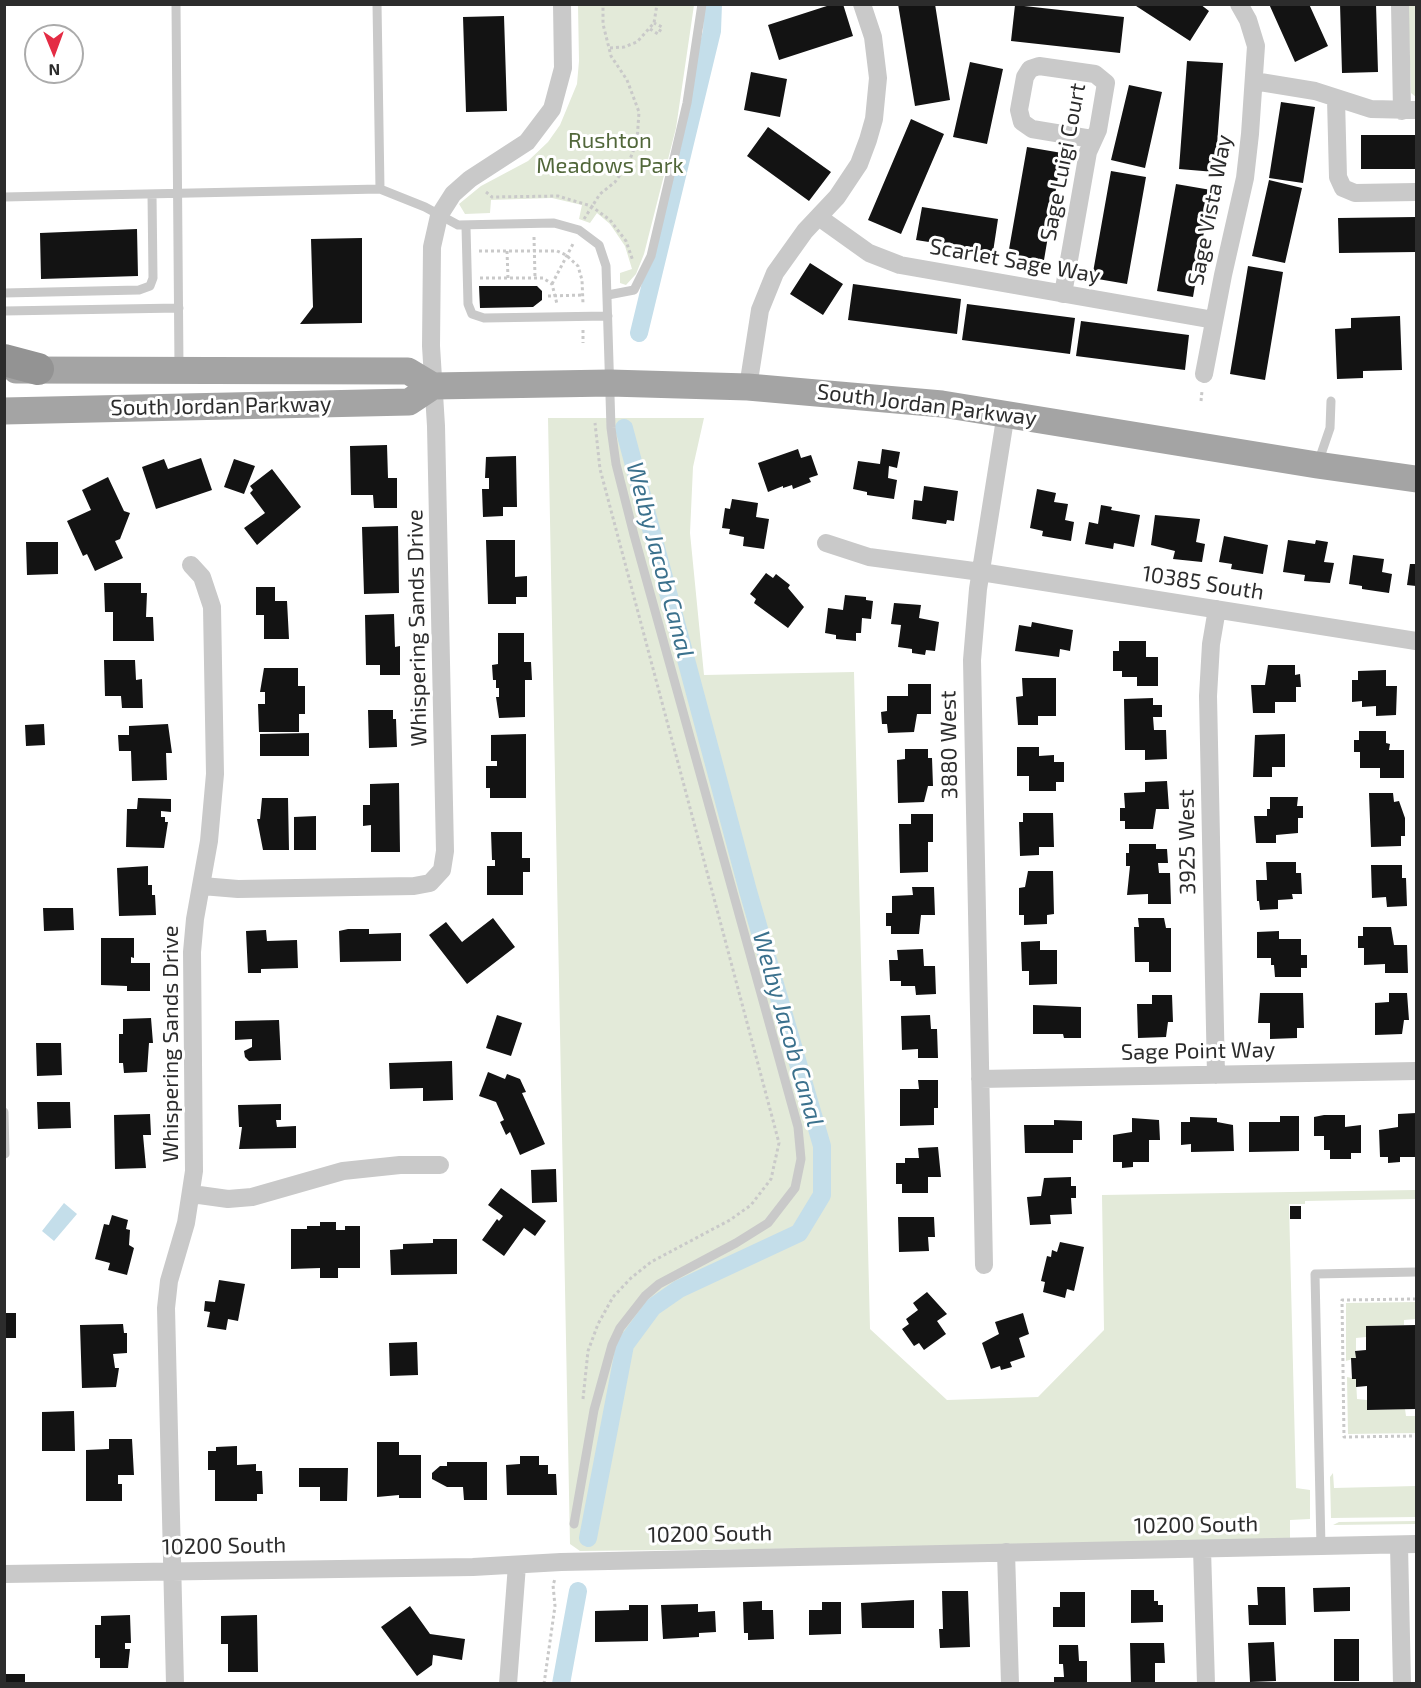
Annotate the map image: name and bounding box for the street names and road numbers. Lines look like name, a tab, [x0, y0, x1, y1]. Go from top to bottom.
street label: Sage Luigi Court	[1035, 81, 1091, 243]
street label: Sage Vista Way	[1182, 132, 1238, 288]
street label: Scarlet Sage Way	[927, 233, 1103, 289]
street label: South Jordan Parkway	[816, 378, 1038, 432]
street label: South Jordan Parkway	[110, 391, 332, 421]
street label: Whispering Sands Drive	[402, 509, 432, 747]
street label: 10385 South	[1140, 560, 1266, 606]
street label: 3880 West	[935, 690, 963, 800]
street label: 3925 West	[1173, 789, 1201, 895]
street label: Whispering Sands Drive	[158, 925, 184, 1163]
street label: Sage Point Way	[1121, 1036, 1275, 1066]
street label: 10200 South	[1134, 1511, 1258, 1539]
street label: 10200 South	[648, 1520, 772, 1548]
street label: 10200 South	[162, 1532, 286, 1560]

